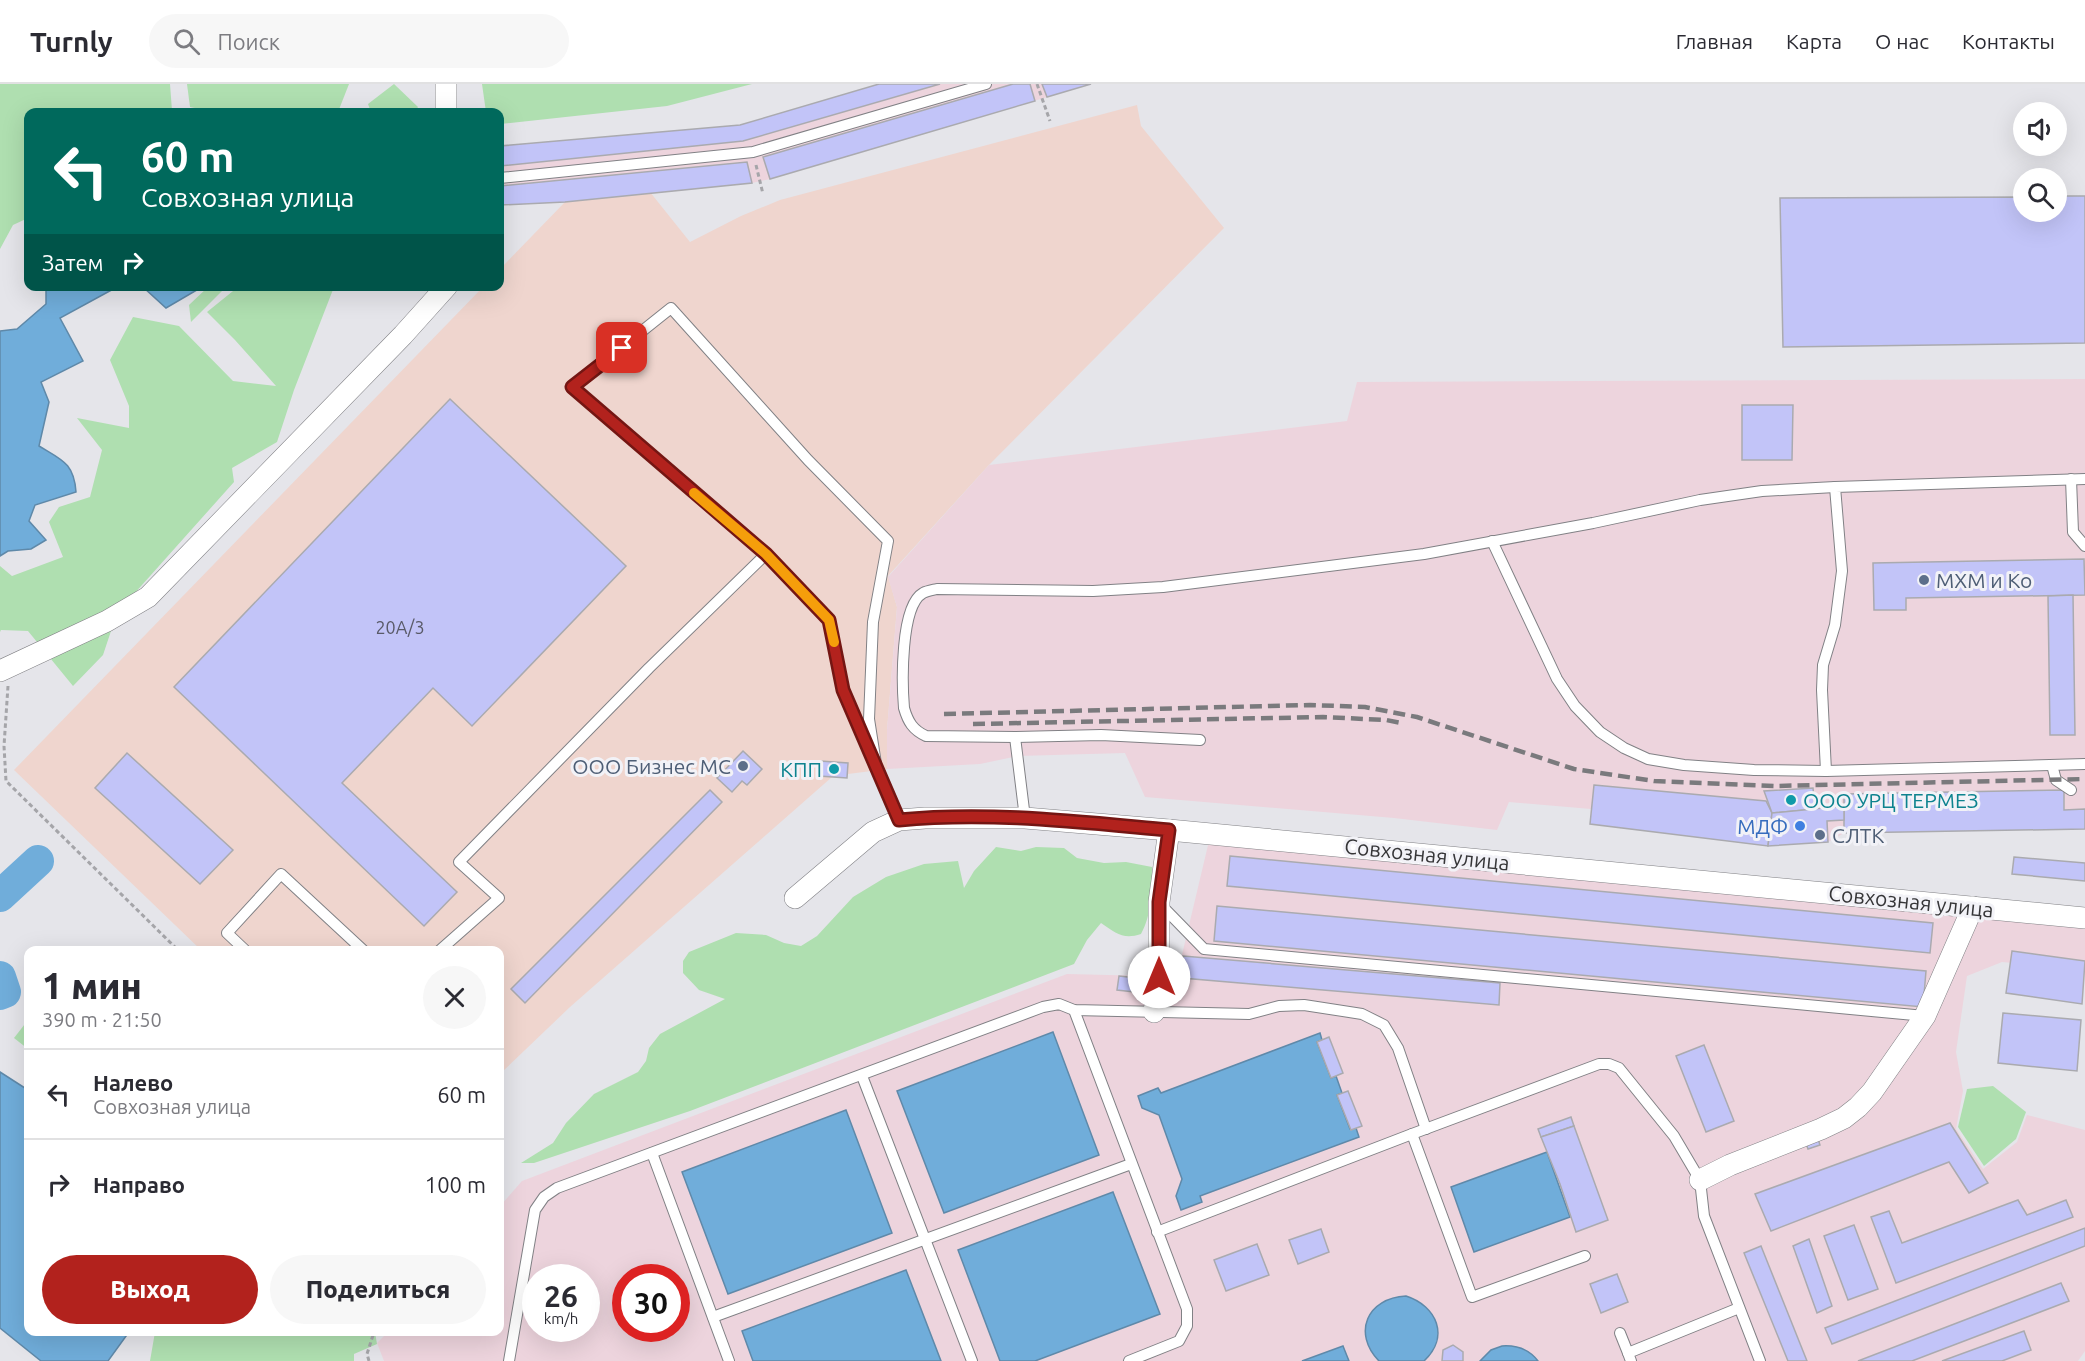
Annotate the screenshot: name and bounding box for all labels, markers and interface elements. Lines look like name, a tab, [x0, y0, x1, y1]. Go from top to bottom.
search box	[149, 14, 569, 68]
icon: search	[170, 25, 203, 58]
text: Turnly	[30, 26, 113, 57]
text: Поиск	[218, 29, 280, 54]
text: Главная	[1676, 29, 1753, 53]
text: Карта	[1786, 29, 1842, 53]
text: О нас	[1875, 29, 1929, 53]
text: Контакты	[1962, 29, 2055, 53]
map controls	[2013, 102, 2067, 222]
button: sound	[2013, 102, 2067, 156]
icon: left	[42, 132, 120, 210]
text: 60 m	[141, 133, 235, 180]
button: search	[2013, 168, 2067, 222]
text: Совхозная улица	[141, 182, 354, 212]
icon: right	[116, 246, 149, 279]
text: Затем	[42, 250, 104, 275]
pin	[596, 322, 647, 373]
icon: arrive	[605, 331, 638, 364]
place label: МХМ и Ко	[1936, 568, 2032, 592]
marker: МХМ и Ко	[1917, 573, 1931, 587]
house number: 20А/3	[375, 617, 425, 637]
place label: ООО Бизнес МС	[572, 754, 731, 778]
place label: КПП	[780, 757, 822, 781]
marker: ООО Бизнес МС	[736, 759, 750, 773]
marker: КПП	[827, 762, 841, 776]
place label: ООО УРЦ ТЕРМЕЗ	[1803, 788, 1979, 812]
marker: ООО УРЦ ТЕРМЕЗ	[1784, 793, 1798, 807]
place label: МДФ	[1737, 814, 1788, 838]
marker: МДФ	[1793, 819, 1807, 833]
place label: СЛТК	[1832, 823, 1884, 847]
marker: СЛТК	[1813, 828, 1827, 842]
street label: Совхозная улица	[1343, 833, 1511, 875]
street label: Совхозная улица	[1827, 880, 1995, 922]
position arrow	[1127, 945, 1191, 1009]
text: 1 мин	[42, 965, 142, 1006]
button: close	[423, 966, 486, 1029]
text: 390 m · 21:50	[42, 1008, 162, 1031]
text: Налево	[93, 1070, 173, 1095]
icon: left	[42, 1078, 75, 1111]
text: 60 m	[437, 1082, 486, 1107]
text: Совхозная улица	[93, 1095, 251, 1118]
icon: right	[42, 1168, 75, 1201]
text: Направо	[93, 1172, 185, 1197]
text: 100 m	[425, 1172, 486, 1197]
button: Выход	[42, 1255, 258, 1324]
button: Поделиться	[270, 1255, 486, 1324]
speed limit sign: 30	[612, 1264, 690, 1342]
text: 26	[544, 1279, 578, 1313]
text: km/h	[544, 1310, 578, 1327]

